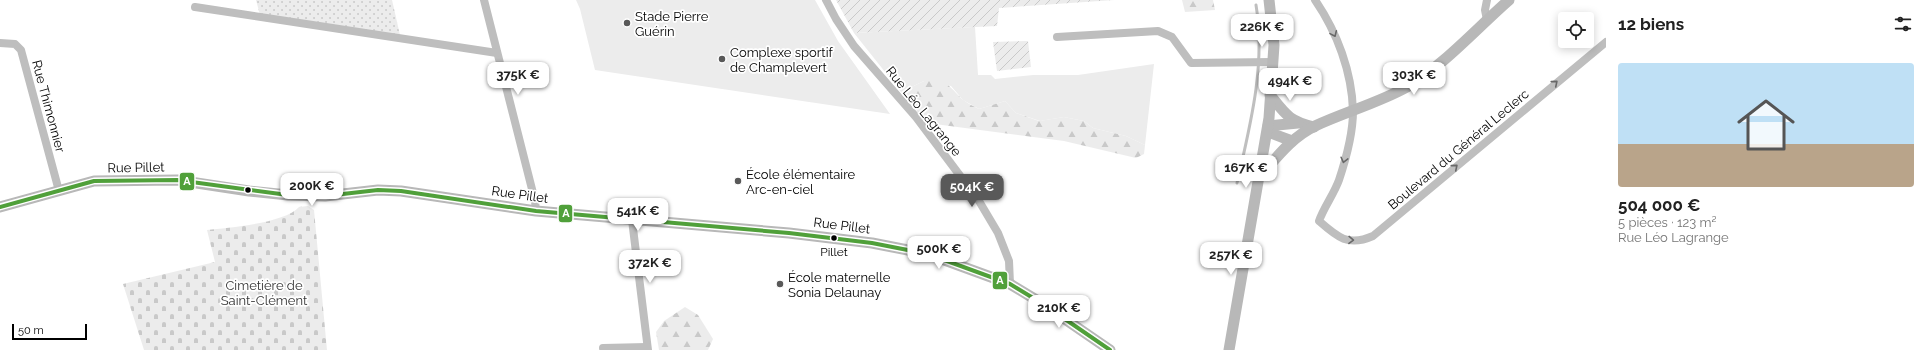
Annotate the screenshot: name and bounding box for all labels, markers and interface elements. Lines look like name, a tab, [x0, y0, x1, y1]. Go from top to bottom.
place label: Stade Pierre Guérin	[635, 9, 709, 39]
map controls	[1558, 12, 1594, 48]
button: locate	[1558, 12, 1594, 48]
icon: filters	[1892, 13, 1914, 35]
pin: 226K €	[1229, 14, 1295, 48]
text: 12 biens	[1618, 14, 1684, 34]
marker: Stade Pierre Guérin	[622, 18, 632, 28]
text: 226K €	[1240, 19, 1284, 34]
one-way arrow	[1329, 29, 1337, 37]
place label: Complexe sportif de Champlevert	[730, 45, 834, 75]
marker: Complexe sportif de Champlevert	[717, 54, 727, 64]
street label: Rue Thimonnier	[29, 58, 68, 154]
pin: 375K €	[485, 62, 551, 96]
pin: 303K €	[1381, 62, 1447, 96]
street label: Rue Léo Lagrange	[883, 64, 965, 159]
text: 375K €	[496, 67, 540, 82]
text: 303K €	[1392, 67, 1436, 82]
pin: 494K €	[1257, 68, 1323, 102]
text: 494K €	[1268, 73, 1312, 88]
one-way arrow	[1550, 80, 1557, 87]
street label: Boulevard du Général Leclerc	[1385, 86, 1532, 213]
icon: home	[1730, 89, 1802, 161]
pin: 167K €	[1213, 155, 1279, 189]
one-way arrow	[1341, 157, 1349, 163]
street label: Rue Pillet	[107, 159, 165, 175]
text: 167K €	[1224, 160, 1268, 175]
one-way arrow	[1451, 164, 1458, 171]
place label: École élémentaire Arc-en-ciel	[746, 167, 856, 197]
line badge: A	[179, 172, 195, 191]
pin: 200K €	[279, 173, 345, 207]
pin: 504K €	[939, 174, 1005, 208]
text: A	[183, 175, 191, 188]
marker: École élémentaire Arc-en-ciel	[733, 176, 743, 186]
text: 200K €	[289, 178, 335, 193]
text: 504K €	[950, 179, 994, 194]
street label: Rue Pillet	[491, 183, 550, 206]
unlabelled marker	[243, 185, 253, 195]
text: 504 000 €	[1618, 195, 1701, 215]
pin: 541K €	[605, 198, 671, 232]
text: 541K €	[616, 203, 660, 218]
line badge: A	[558, 204, 573, 223]
text: A	[562, 207, 570, 220]
street label: Rue Pillet	[813, 215, 872, 236]
text: 5 pièces · 123 m²	[1618, 215, 1717, 230]
text: Rue Léo Lagrange	[1618, 230, 1729, 245]
marker: Pillet	[829, 233, 839, 243]
pin: 500K €	[906, 236, 972, 270]
one-way arrow	[1348, 236, 1354, 244]
text: 500K €	[916, 241, 962, 256]
pin: 257K €	[1198, 242, 1264, 276]
place label: Pillet	[820, 245, 848, 259]
text: 257K €	[1209, 247, 1253, 262]
pin: 372K €	[617, 250, 683, 284]
text: 372K €	[628, 255, 672, 270]
place label: École maternelle Sonia Delaunay	[788, 270, 891, 300]
line badge: A	[992, 271, 1008, 290]
text: A	[996, 274, 1004, 287]
park label: Cimetière de Saint-Clément	[221, 278, 308, 308]
marker: École maternelle Sonia Delaunay	[775, 279, 785, 289]
pin: 210K €	[1026, 295, 1092, 329]
text: 210K €	[1037, 300, 1081, 315]
scale bar	[12, 322, 87, 341]
text: 50 m	[18, 324, 44, 337]

